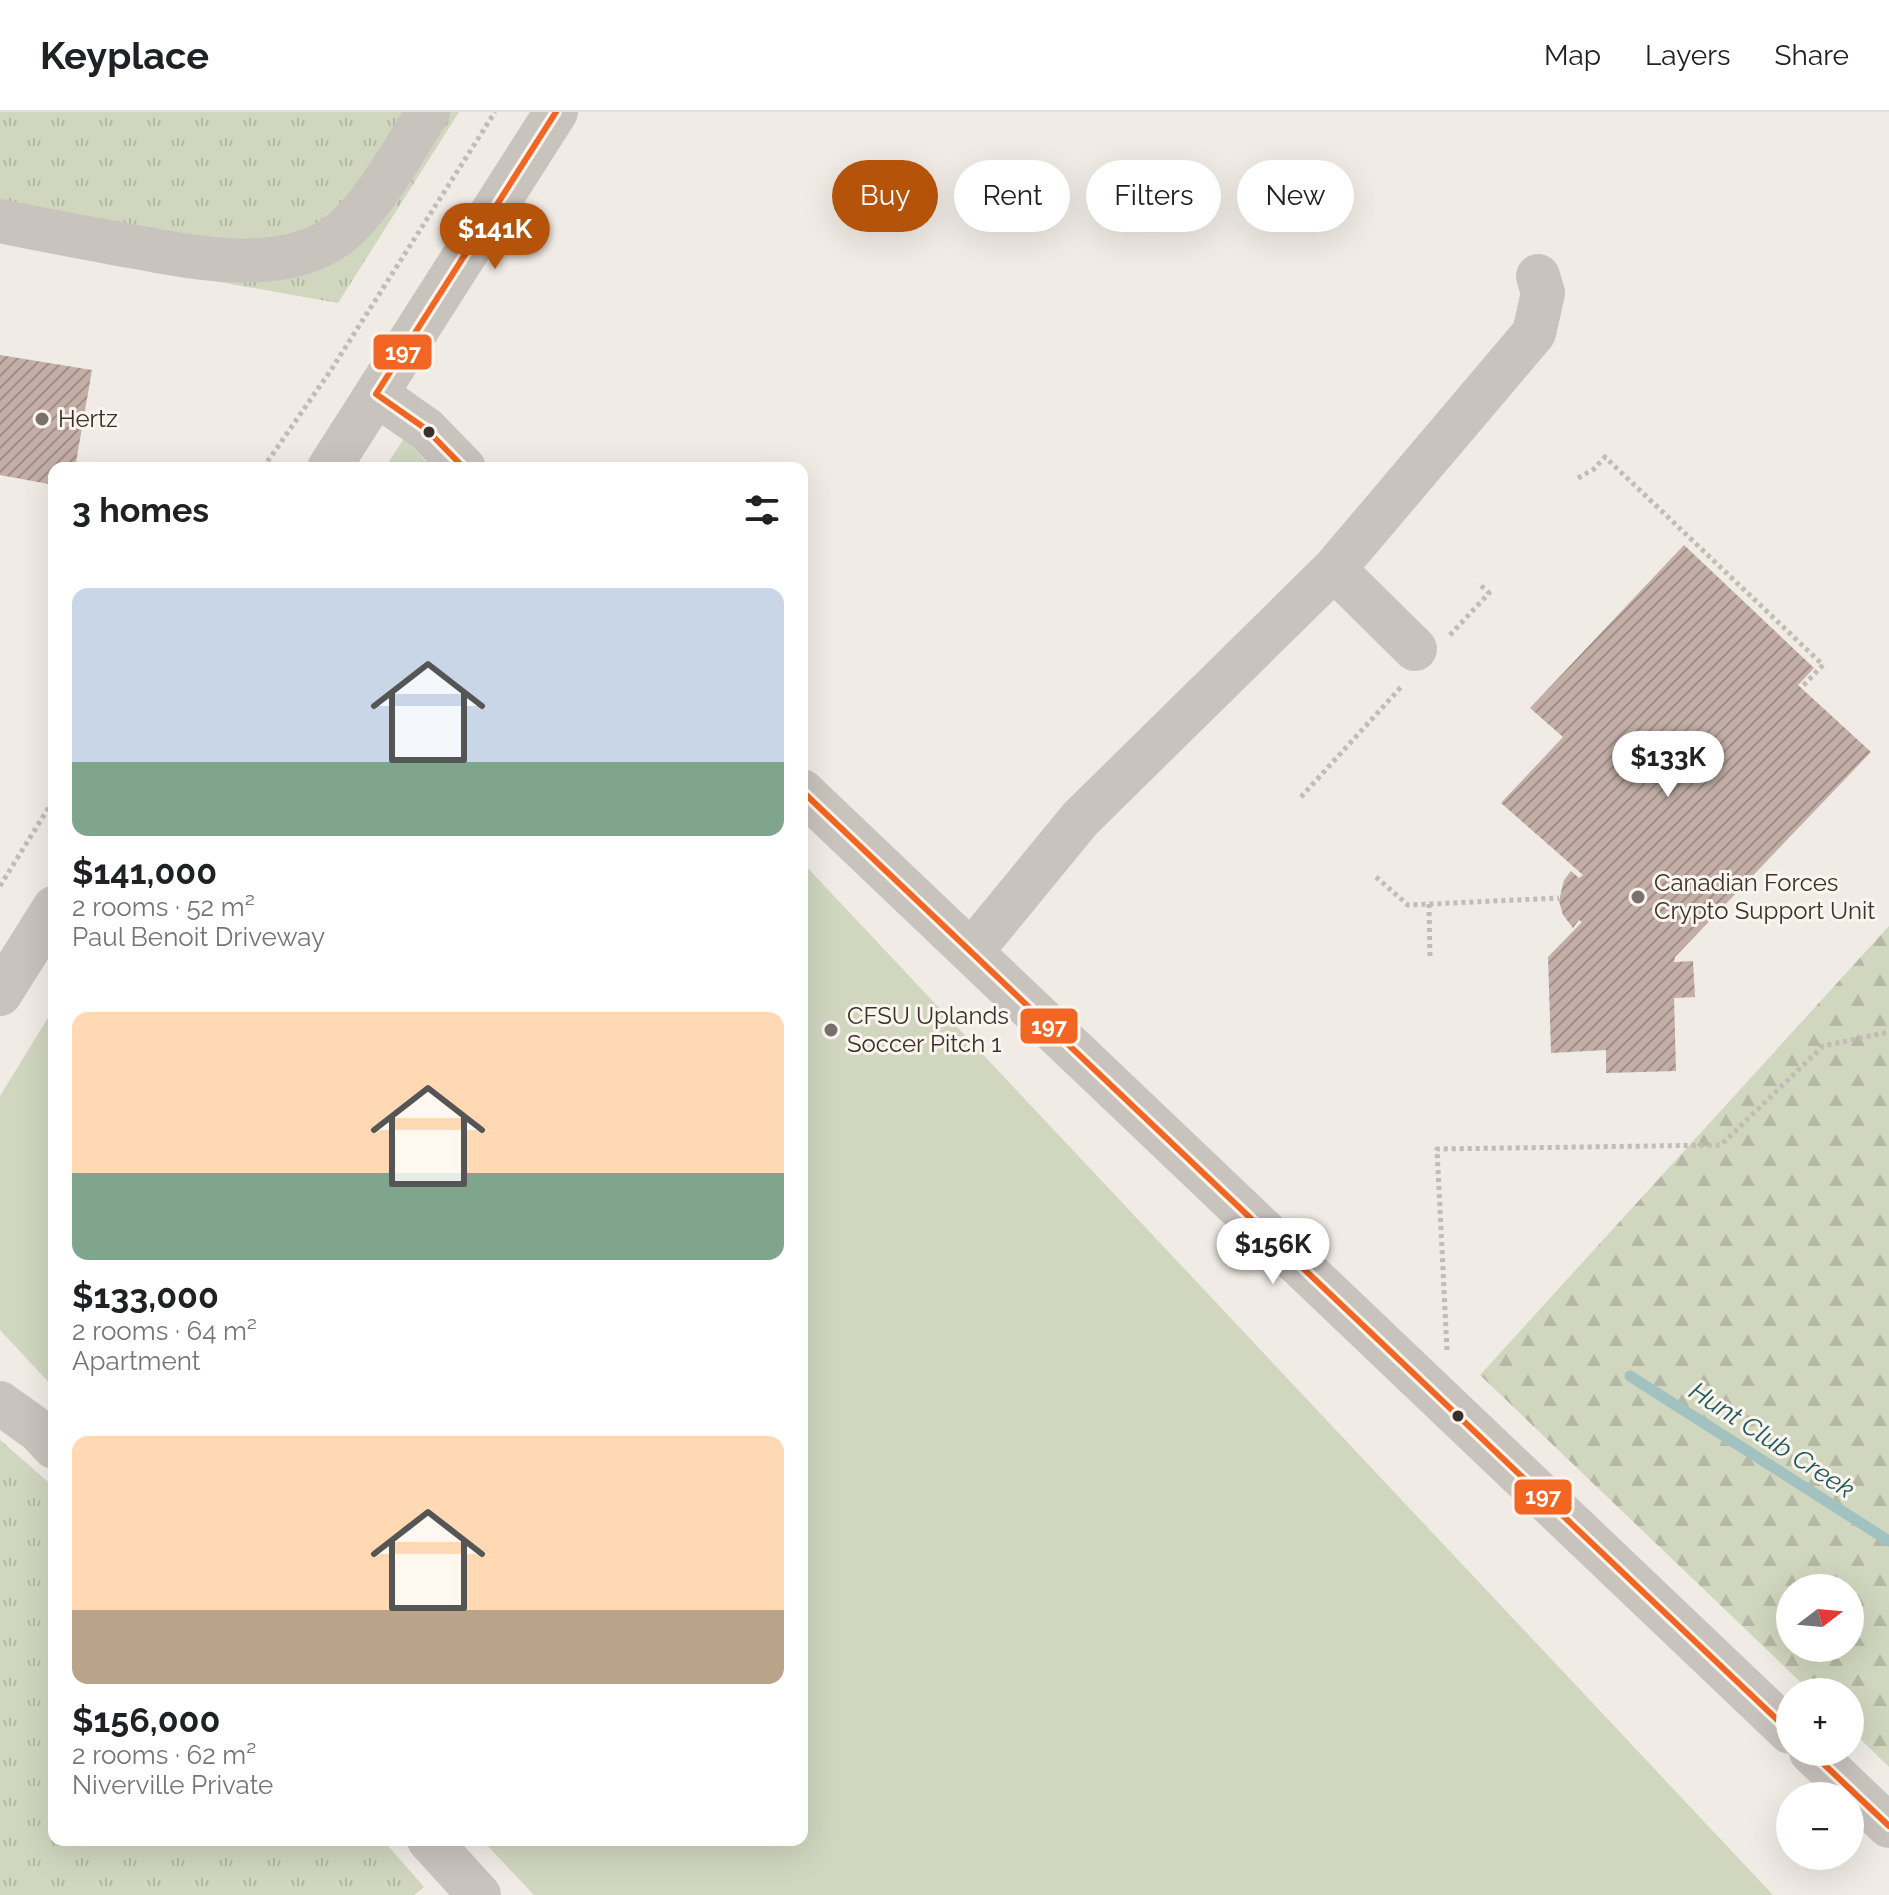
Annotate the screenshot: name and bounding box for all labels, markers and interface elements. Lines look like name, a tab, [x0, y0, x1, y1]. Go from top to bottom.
text: Keyplace	[40, 33, 209, 78]
text: Map	[1544, 39, 1601, 72]
text: Layers	[1645, 39, 1731, 72]
text: Share	[1775, 39, 1849, 72]
chip: Buy	[832, 160, 938, 232]
chip: Rent	[954, 160, 1070, 232]
chip: Filters	[1086, 160, 1221, 232]
chip: New	[1237, 160, 1354, 232]
pin: $141K	[439, 203, 551, 271]
text: $141K	[458, 214, 532, 244]
line badge: 197	[372, 333, 433, 371]
text: 197	[385, 339, 422, 365]
place label: Hertz	[58, 404, 118, 433]
marker: Hertz	[33, 410, 51, 428]
unlabelled marker	[421, 424, 437, 440]
icon: filters	[740, 488, 784, 532]
text: 3 homes	[72, 490, 209, 530]
icon: home	[356, 640, 500, 784]
pin: $133K	[1612, 731, 1724, 799]
text: $133K	[1630, 742, 1706, 772]
text: $141,000	[72, 852, 217, 892]
place label: Canadian Forces Crypto Support Unit	[1654, 868, 1875, 925]
marker: Canadian Forces Crypto Support Unit	[1629, 888, 1647, 906]
text: 2 rooms · 52 m²	[72, 892, 255, 922]
text: Paul Benoit Driveway	[72, 922, 325, 952]
place label: CFSU Uplands Soccer Pitch 1	[847, 1001, 1009, 1058]
line badge: 197	[1019, 1007, 1079, 1045]
text: 197	[1031, 1013, 1068, 1039]
marker: CFSU Uplands Soccer Pitch 1	[822, 1021, 840, 1039]
icon: home	[356, 1064, 500, 1208]
pin: $156K	[1217, 1218, 1329, 1286]
text: $156K	[1235, 1229, 1311, 1259]
text: $133,000	[72, 1276, 219, 1316]
text: 2 rooms · 64 m²	[72, 1316, 257, 1346]
text: Apartment	[72, 1346, 201, 1376]
water label: Hunt Club Creek	[1684, 1376, 1860, 1504]
unlabelled marker	[1450, 1408, 1466, 1424]
line badge: 197	[1513, 1478, 1573, 1516]
text: 197	[1525, 1483, 1562, 1509]
icon: home	[356, 1488, 500, 1632]
north arrow	[1776, 1574, 1864, 1662]
map controls	[1776, 1574, 1864, 1870]
button: +	[1776, 1678, 1864, 1766]
text: $156,000	[72, 1700, 220, 1740]
text: 2 rooms · 62 m²	[72, 1740, 256, 1770]
text: Niverville Private	[72, 1770, 273, 1800]
button: −	[1776, 1782, 1864, 1870]

